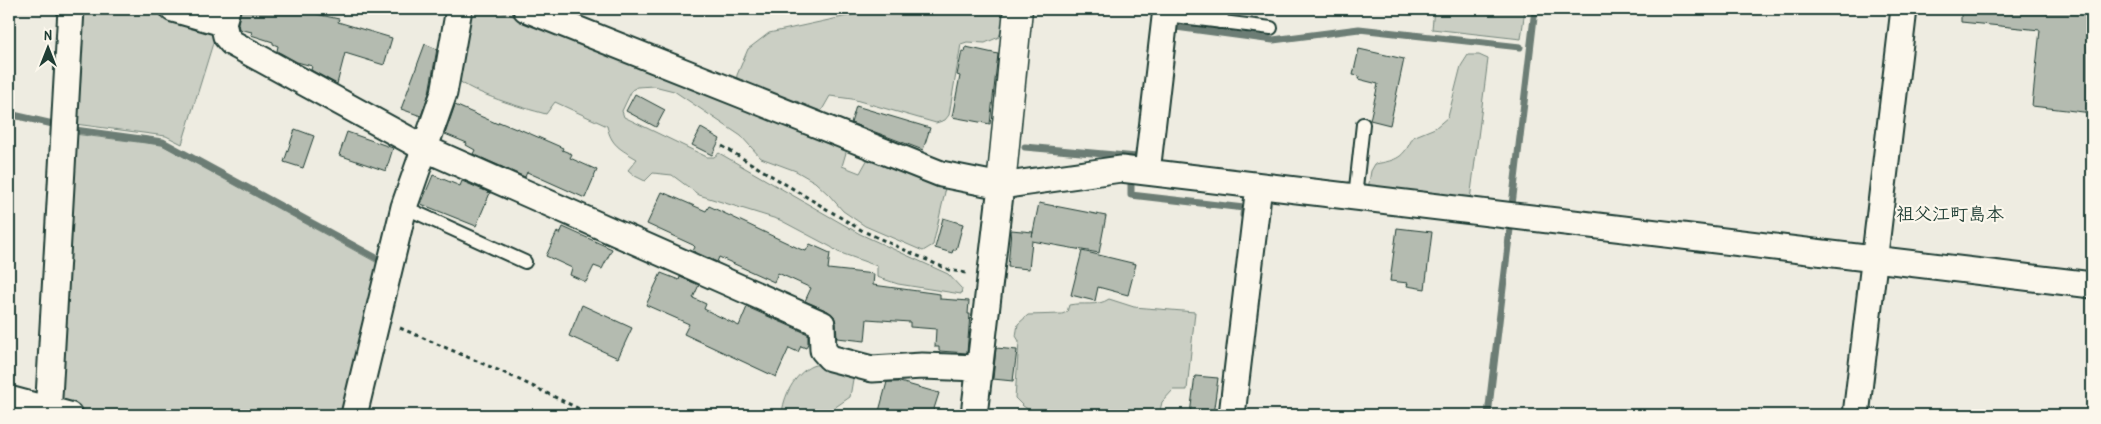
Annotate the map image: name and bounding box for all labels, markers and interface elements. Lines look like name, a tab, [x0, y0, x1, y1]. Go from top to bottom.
north arrow	[22, 22, 72, 72]
text: N	[44, 25, 52, 44]
district label: 祖父江町島本	[1896, 201, 2004, 226]

